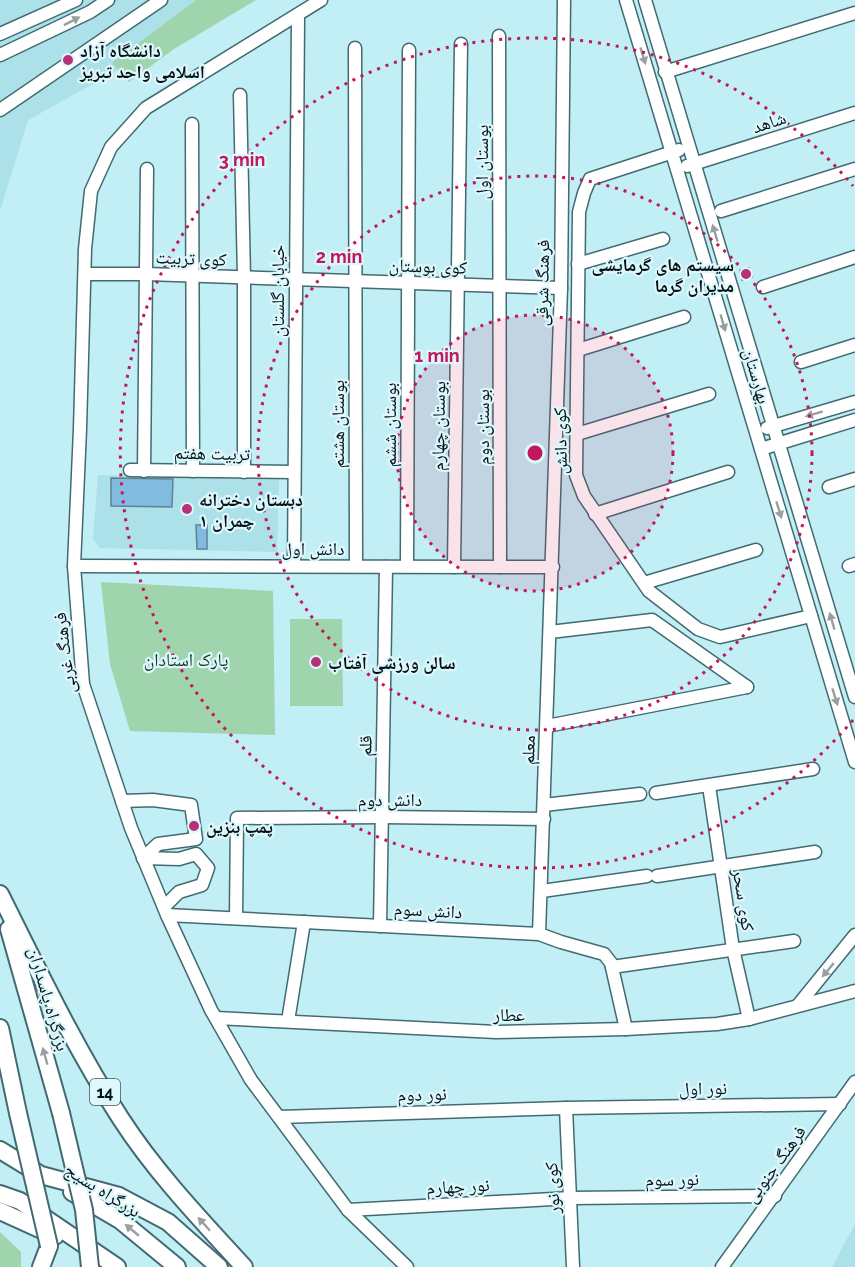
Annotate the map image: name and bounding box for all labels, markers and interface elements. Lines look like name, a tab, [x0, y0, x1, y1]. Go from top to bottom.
one-way arrow	[63, 16, 81, 26]
place label: دانشگاه آزاد اسلامی واحد تبریز	[79, 40, 205, 83]
one-way arrow	[639, 47, 648, 65]
marker: دانشگاه آزاد اسلامی واحد تبریز	[61, 53, 75, 67]
street label: شاهد	[750, 107, 788, 137]
street label: بوستان اول	[471, 125, 493, 199]
text: 3 min	[219, 149, 265, 170]
one-way arrow	[710, 224, 719, 242]
street label: فرهنگ شرقی	[531, 239, 554, 327]
street label: خیابان گلستان	[267, 245, 289, 337]
street label: کوی تربیت	[155, 246, 227, 271]
text: 2 min	[316, 246, 362, 267]
street label: کوی بوستان	[388, 254, 468, 279]
place label: سیستم های گرمایشی مدیران گرما	[591, 254, 734, 297]
marker: سیستم های گرمایشی مدیران گرما	[739, 267, 753, 281]
one-way arrow	[719, 314, 728, 332]
text: 1 min	[414, 345, 460, 366]
street label: بهارستان	[738, 346, 775, 406]
street label: بوستان هشتم	[327, 380, 350, 468]
street label: بوستان چهارم	[427, 381, 451, 471]
street label: بوستان ششم	[379, 383, 402, 467]
street label: بوستان دوم	[472, 389, 495, 465]
street label: کوی دانش	[549, 407, 572, 474]
one-way arrow	[805, 409, 823, 419]
street label: تربیت هفتم	[174, 442, 250, 466]
centre of rings	[525, 443, 545, 463]
place label: دبستان دخترانه چمران ۱	[199, 489, 303, 532]
one-way arrow	[775, 501, 784, 519]
marker: دبستان دخترانه چمران ۱	[180, 502, 194, 516]
street label: دانش اول	[282, 538, 345, 560]
street label: فرهنگ غربی	[49, 611, 80, 695]
one-way arrow	[827, 612, 836, 630]
park label: پارک استادان	[144, 649, 228, 671]
place label: سالن ورزشی آفتاب	[328, 652, 456, 674]
marker: سالن ورزشی آفتاب	[309, 655, 323, 669]
one-way arrow	[831, 688, 840, 706]
street label: قلم	[354, 735, 378, 757]
street label: معلم	[517, 735, 541, 765]
street label: دانش دوم	[358, 789, 422, 812]
place label: پمپ بنزین	[206, 816, 273, 838]
marker: پمپ بنزین	[187, 819, 201, 833]
street label: کوی سحر	[728, 866, 759, 933]
street label: دانش سوم	[393, 898, 463, 924]
street label: بزرگراه پاسداران	[23, 945, 74, 1054]
one-way arrow	[821, 962, 834, 978]
street label: عطار	[492, 1004, 525, 1025]
one-way arrow	[40, 1047, 49, 1065]
street label: نور اول	[679, 1077, 727, 1100]
road number: 14	[90, 1079, 120, 1105]
street label: نور دوم	[397, 1083, 447, 1107]
street label: فرهنگ جنوبی	[740, 1121, 811, 1207]
street label: بزرگراه بسیج	[60, 1158, 145, 1223]
street label: کوی نور	[540, 1161, 565, 1215]
street label: نور سوم	[645, 1168, 699, 1192]
street label: نور چهارم	[426, 1174, 490, 1200]
one-way arrow	[197, 1216, 211, 1231]
one-way arrow	[124, 1223, 140, 1236]

